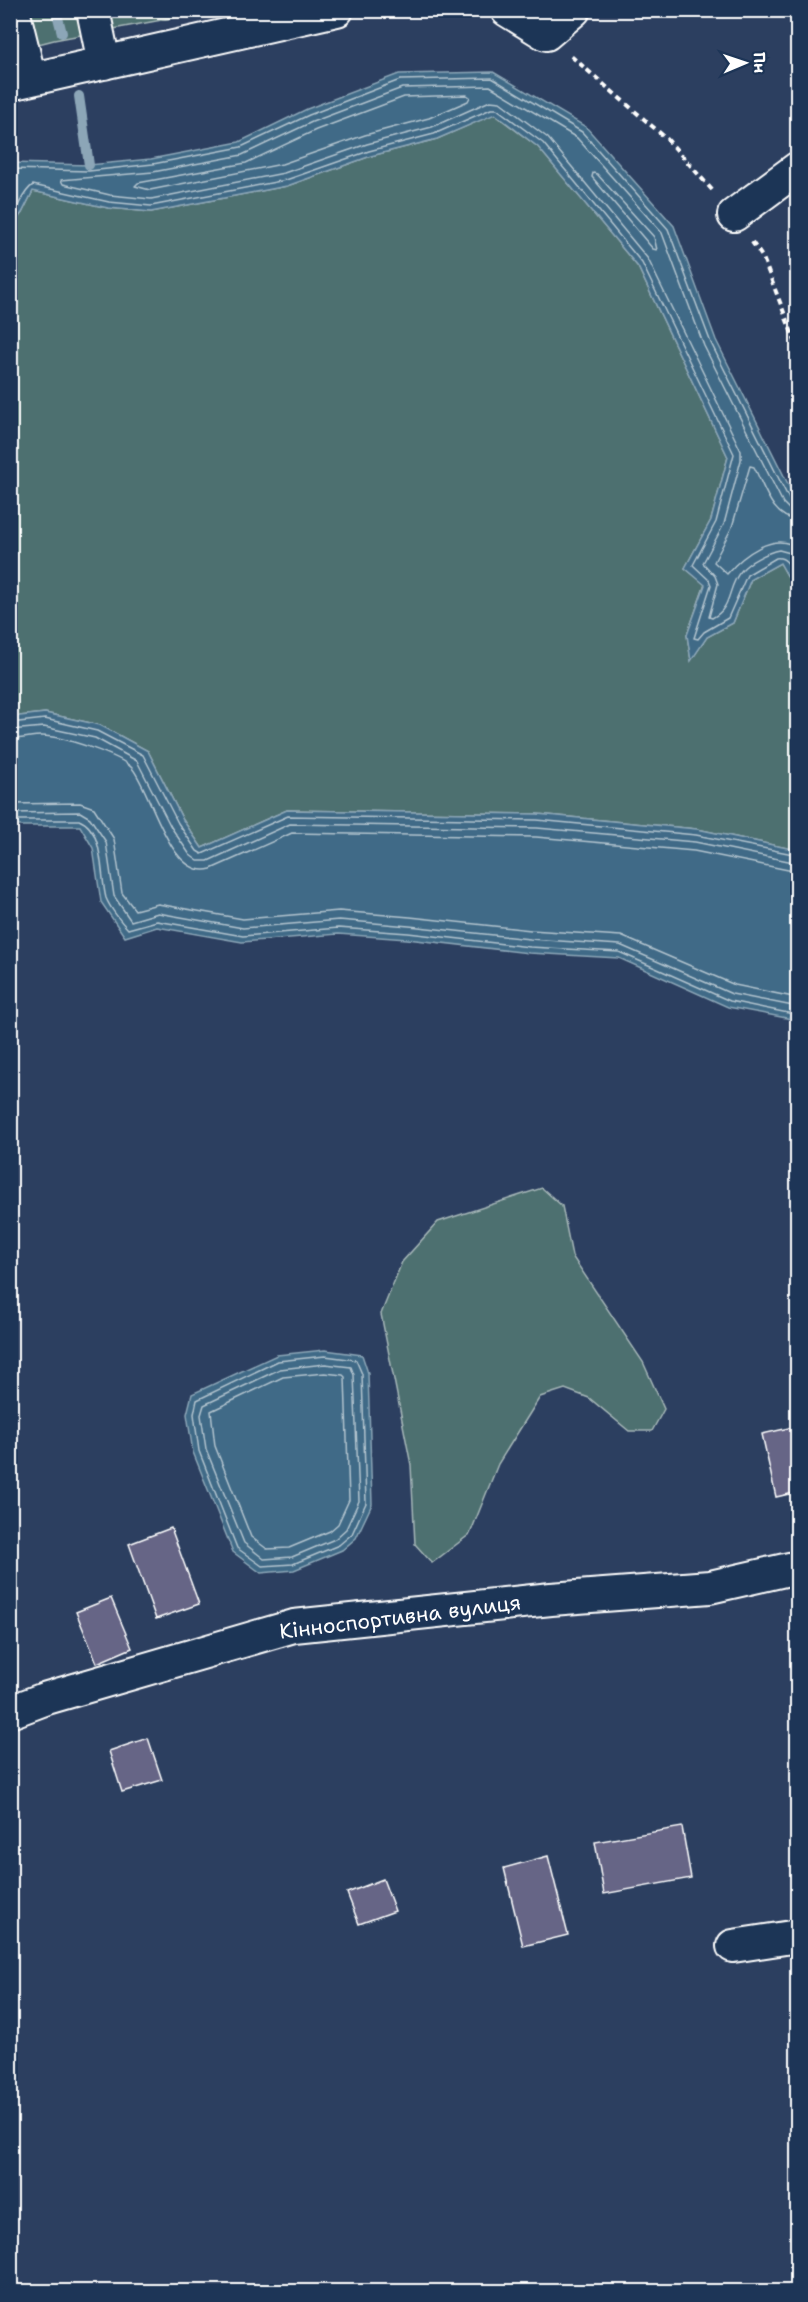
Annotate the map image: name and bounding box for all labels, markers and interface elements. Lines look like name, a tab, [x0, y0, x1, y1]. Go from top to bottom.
north arrow	[715, 33, 775, 93]
text: Пн	[749, 52, 770, 73]
street label: Кінноспортивна вулиця	[278, 1588, 522, 1646]

